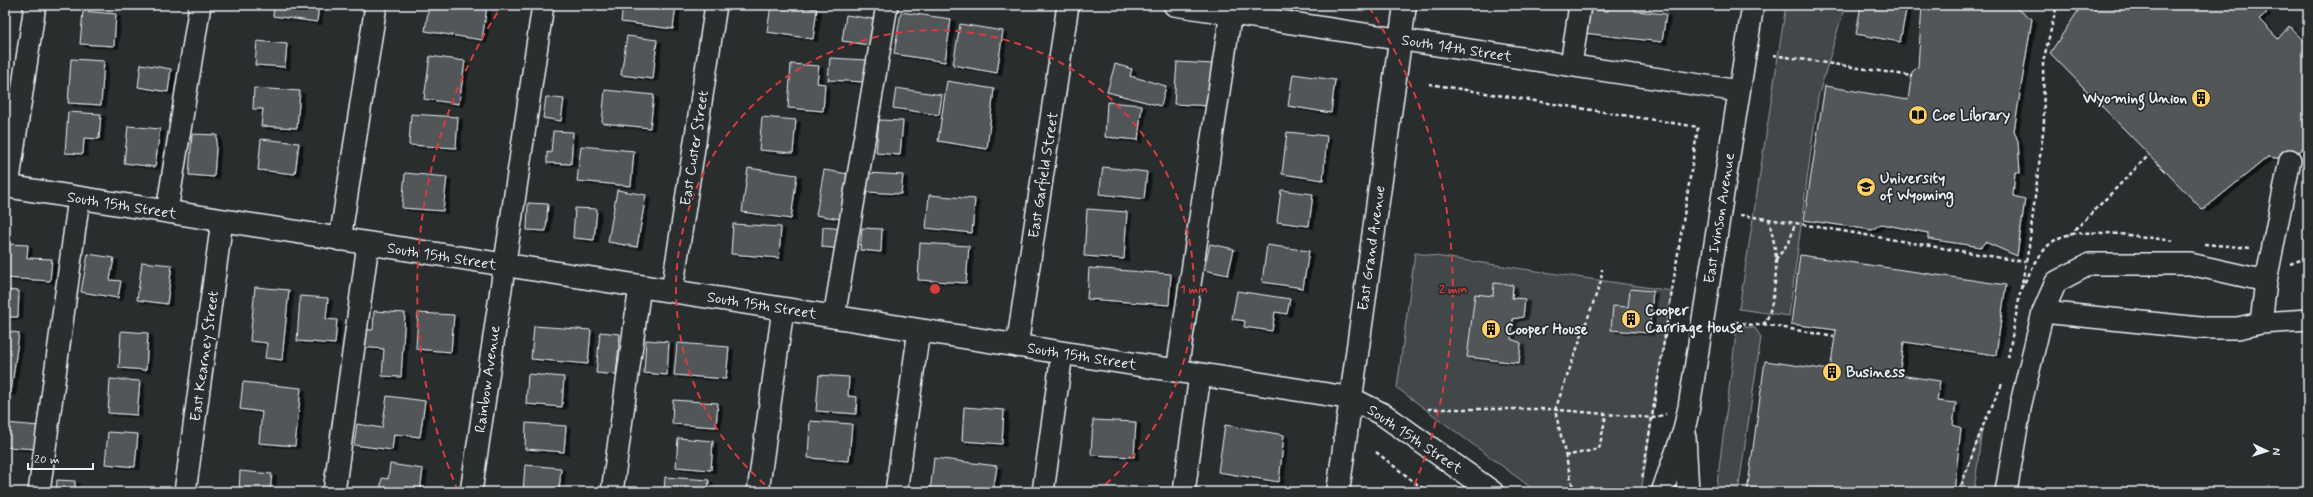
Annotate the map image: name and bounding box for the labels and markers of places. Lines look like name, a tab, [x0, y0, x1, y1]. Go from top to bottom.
building icon: Wyoming Union	[2190, 87, 2212, 109]
place label: Wyoming Union	[2082, 89, 2187, 111]
library icon: Coe Library	[1907, 104, 1929, 126]
place label: Coe Library	[1932, 106, 2011, 126]
place label: University of Wyoming	[1880, 169, 1954, 208]
school or university icon: University of Wyoming	[1855, 176, 1877, 198]
centre of rings	[928, 282, 942, 296]
place label: Cooper Carriage House	[1645, 301, 1744, 339]
building icon: Cooper Carriage House	[1620, 308, 1642, 330]
building icon: Cooper House	[1480, 318, 1502, 340]
place label: Cooper House	[1505, 320, 1588, 340]
building icon: Business	[1821, 361, 1843, 383]
place label: Business	[1846, 363, 1905, 383]

